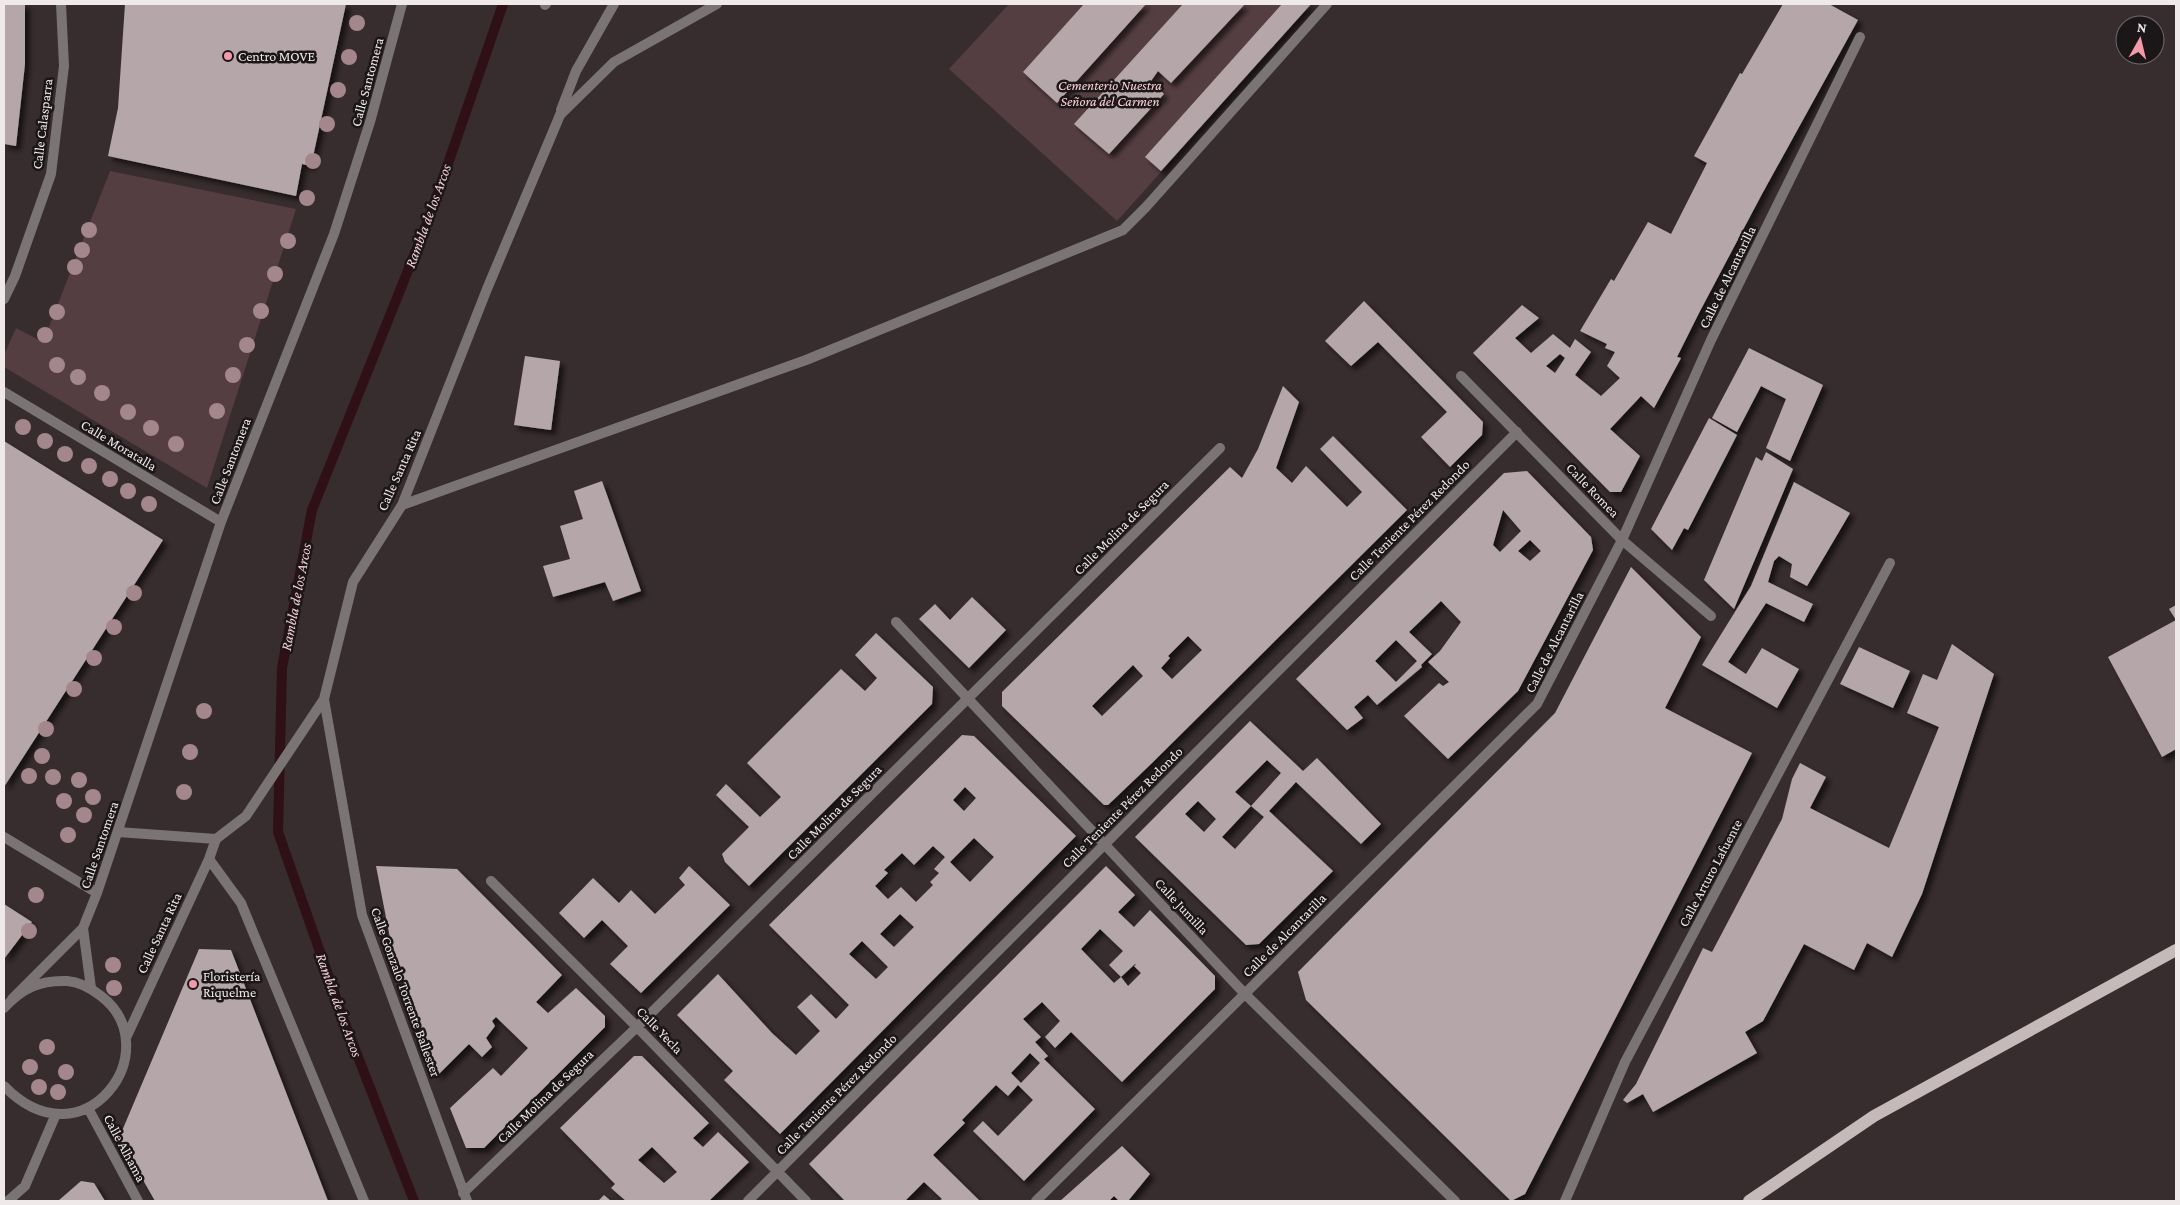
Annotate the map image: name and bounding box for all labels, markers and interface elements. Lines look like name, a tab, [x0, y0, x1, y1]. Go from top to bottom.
north arrow	[2115, 15, 2165, 65]
text: N	[2136, 19, 2148, 36]
street label: Calle Santomera	[347, 35, 387, 128]
place label: Centro MOVE	[238, 48, 316, 64]
marker: Centro MOVE	[222, 50, 234, 62]
street label: Calle Calasparra	[29, 77, 56, 170]
park label: Cementerio Nuestra Señora del Carmen	[1058, 77, 1162, 109]
water label: Rambla de los Arcos	[402, 162, 454, 270]
street label: Calle de Alcantarilla	[1695, 223, 1759, 331]
street label: Calle Santomera	[206, 415, 254, 507]
street label: Calle Moratalla	[78, 416, 160, 474]
street label: Calle Santa Rita	[374, 426, 424, 513]
street label: Calle Teniente Pérez Redondo	[1345, 456, 1473, 584]
street label: Calle Romea	[1563, 460, 1623, 521]
street label: Calle Molina de Segura	[1070, 476, 1172, 578]
water label: Rambla de los Arcos	[278, 542, 314, 652]
street label: Calle de Alcantarilla	[1521, 588, 1587, 695]
street label: Calle Teniente Pérez Redondo	[1058, 743, 1186, 871]
street label: Calle Molina de Segura	[783, 761, 885, 863]
street label: Calle Santomera	[77, 799, 122, 891]
street label: Calle Arturo Lafuente	[1675, 817, 1745, 929]
street label: Calle Jumilla	[1152, 875, 1212, 938]
street label: Calle de Alcantarilla	[1239, 889, 1330, 980]
street label: Calle Santa Rita	[133, 890, 185, 976]
street label: Calle Gonzalo Torrente Ballester	[368, 905, 444, 1079]
water label: Rambla de los Arcos	[313, 951, 365, 1059]
place label: Floristería Riquelme	[203, 968, 261, 1000]
marker: Floristería Riquelme	[187, 978, 199, 990]
street label: Calle Yecla	[634, 1003, 687, 1057]
street label: Calle Teniente Pérez Redondo	[772, 1030, 900, 1158]
street label: Calle Molina de Segura	[494, 1046, 597, 1146]
street label: Calle Alhama	[101, 1111, 150, 1185]

